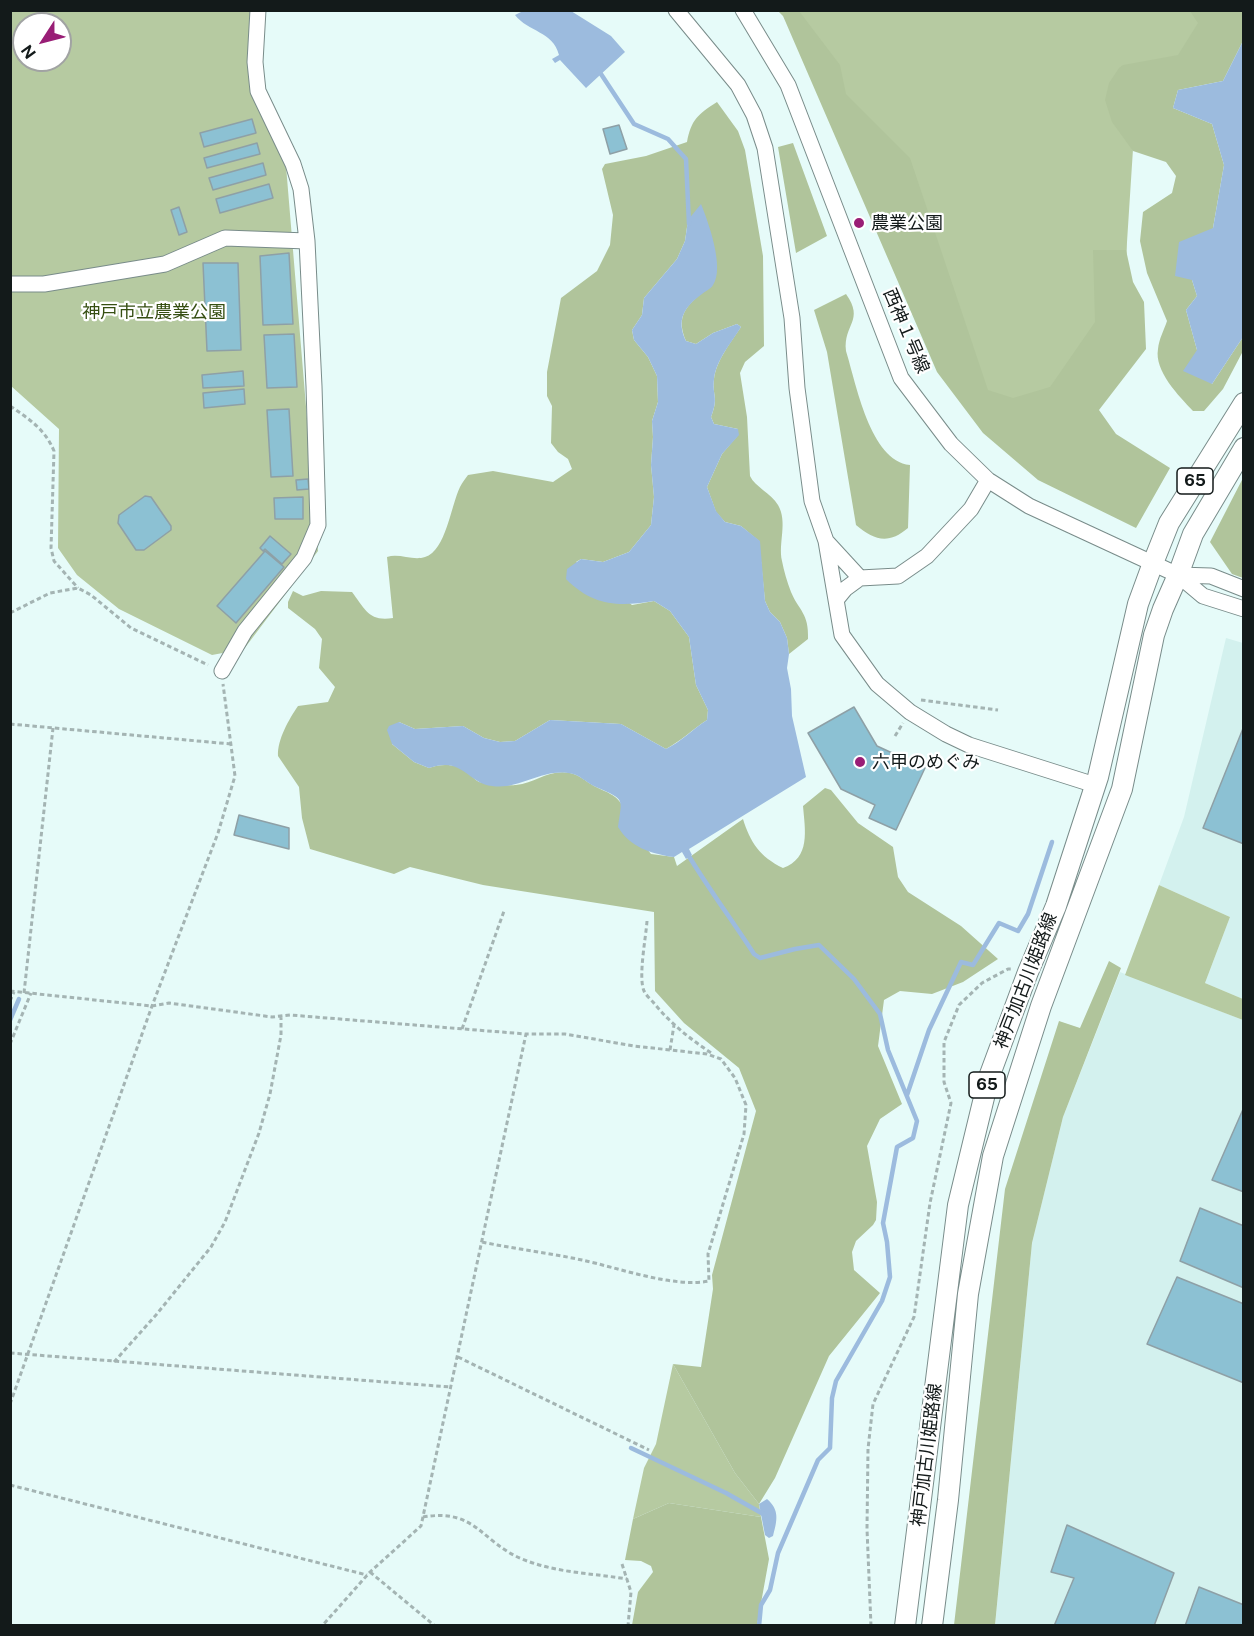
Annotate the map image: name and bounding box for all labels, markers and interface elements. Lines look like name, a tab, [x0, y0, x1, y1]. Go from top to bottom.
north arrow	[12, 12, 72, 72]
text: N	[17, 41, 40, 62]
place label: 農業公園	[871, 212, 943, 234]
marker: 農業公園	[852, 216, 866, 230]
street label: 西神１号線	[878, 285, 934, 377]
park label: 神戸市立農業公園	[82, 301, 226, 323]
road number: 65	[1177, 468, 1213, 494]
place label: 六甲のめぐみ	[872, 751, 980, 773]
marker: 六甲のめぐみ	[853, 755, 867, 769]
street label: 神戸加古川姫路線	[990, 910, 1062, 1052]
road number: 65	[969, 1072, 1005, 1098]
street label: 神戸加古川姫路線	[908, 1382, 946, 1528]

